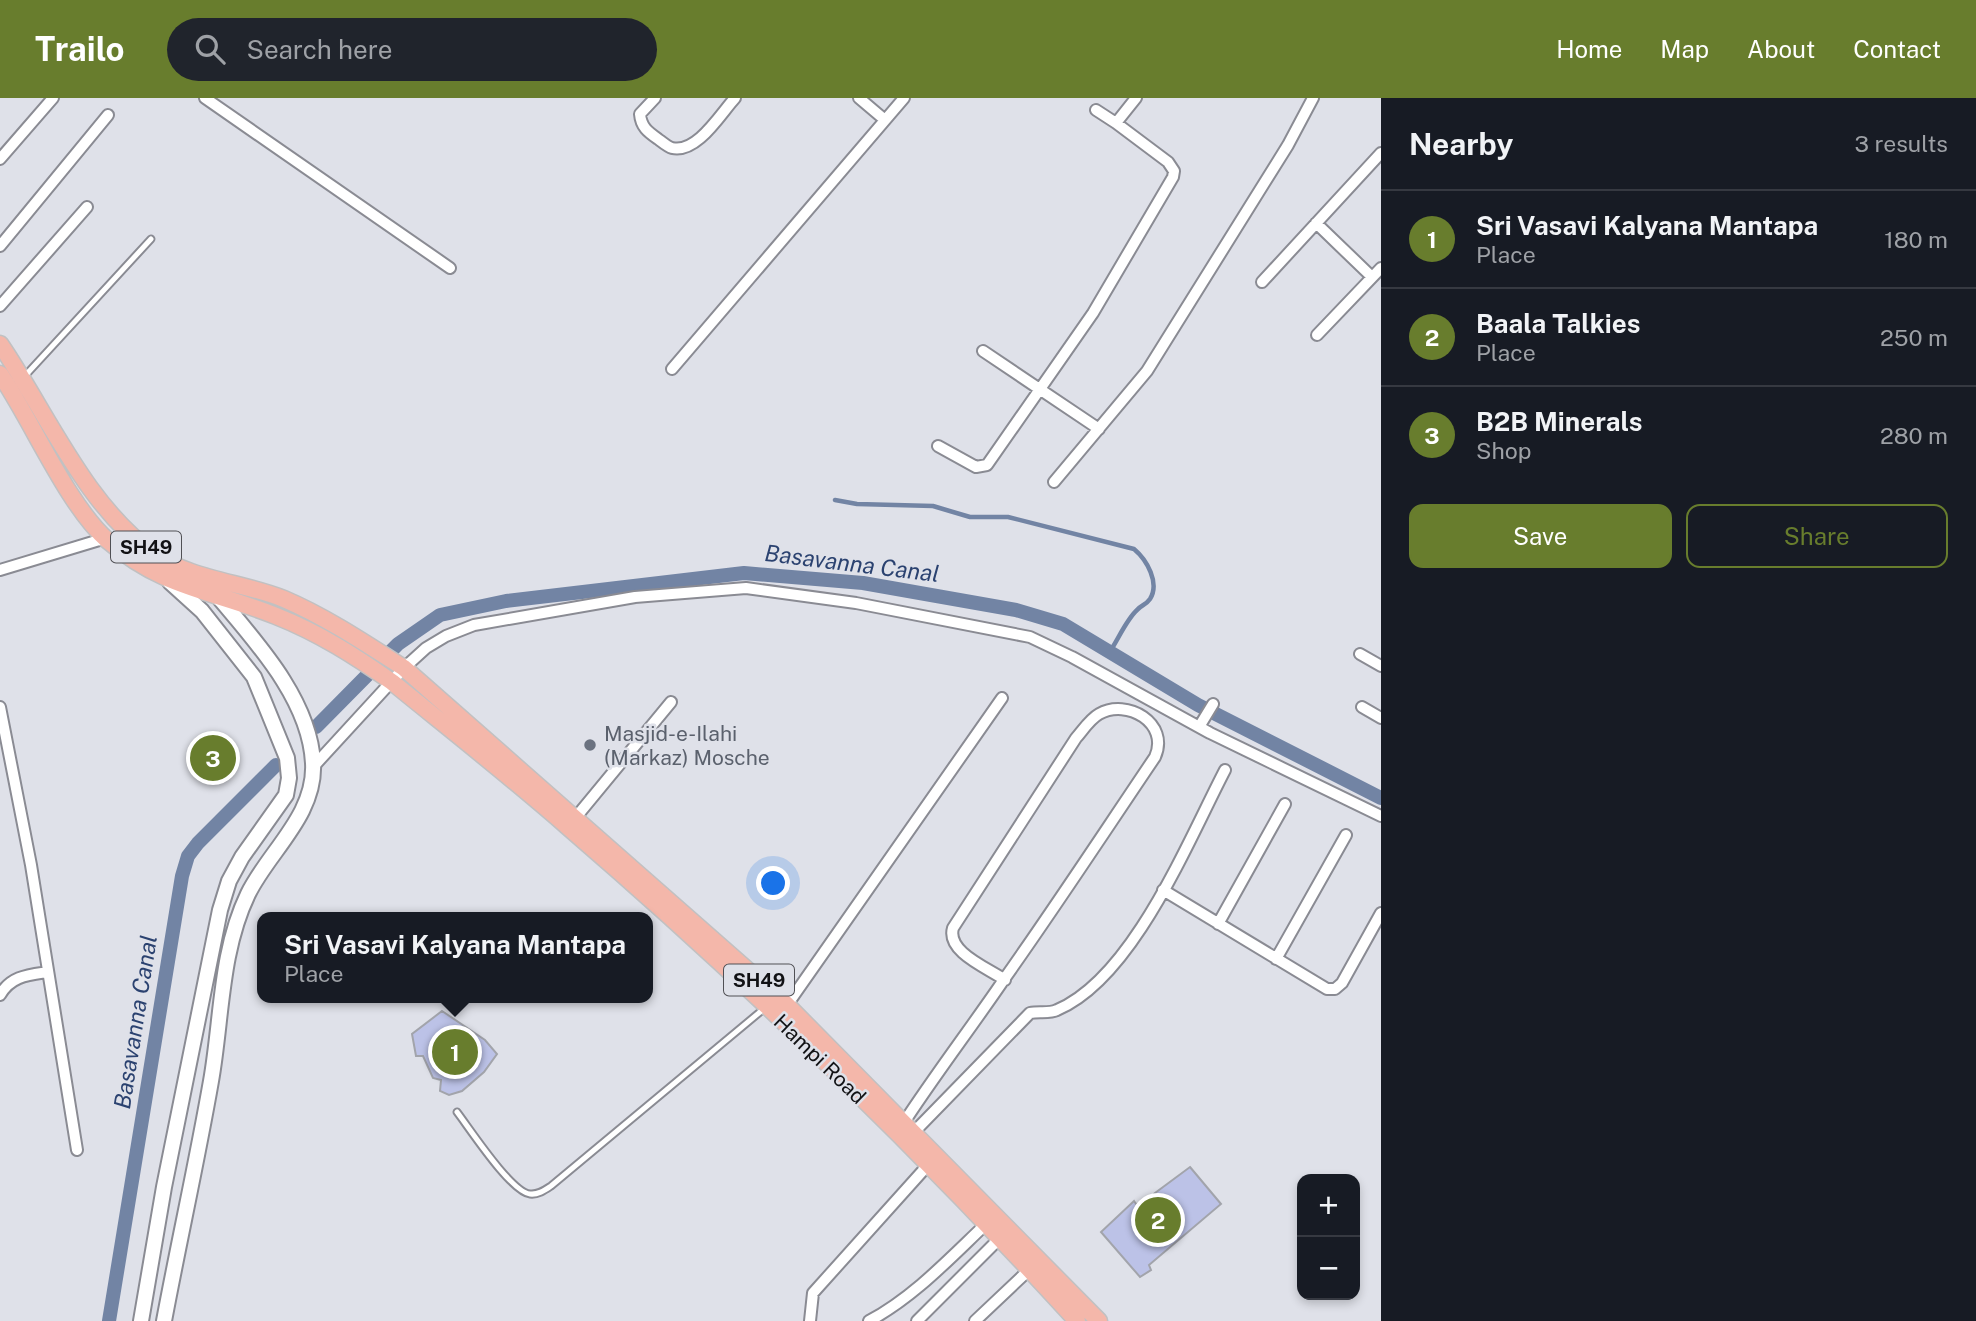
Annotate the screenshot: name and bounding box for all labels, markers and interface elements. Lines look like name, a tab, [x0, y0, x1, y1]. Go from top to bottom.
search box	[167, 18, 657, 81]
text: Trailo	[35, 30, 125, 68]
icon: search	[191, 30, 229, 68]
text: Search here	[247, 34, 392, 65]
text: Home	[1556, 35, 1622, 63]
text: Map	[1660, 35, 1709, 63]
text: About	[1747, 35, 1815, 63]
text: Contact	[1853, 35, 1941, 63]
text: Nearby	[1409, 126, 1513, 162]
text: 3 results	[1854, 130, 1948, 157]
text: Sri Vasavi Kalyana Mantapa	[1476, 210, 1818, 241]
text: 1	[1427, 226, 1437, 253]
text: 180 m	[1884, 226, 1948, 253]
text: Place	[1476, 241, 1536, 268]
text: Baala Talkies	[1476, 308, 1640, 339]
text: 2	[1425, 324, 1439, 351]
text: 250 m	[1880, 324, 1948, 351]
text: Place	[1476, 339, 1536, 366]
text: B2B Minerals	[1476, 406, 1642, 437]
text: 3	[1424, 422, 1440, 449]
text: 280 m	[1880, 422, 1948, 449]
text: Shop	[1476, 437, 1531, 464]
button: Save	[1409, 504, 1672, 568]
button: Share	[1686, 504, 1948, 568]
road number: SH49	[111, 531, 181, 562]
water label: Basavanna Canal	[763, 539, 941, 587]
place label: Masjid-e-Ilahi (Markaz) Mosche	[604, 721, 770, 770]
pin: 3	[190, 732, 236, 784]
marker: Masjid-e-Ilahi (Markaz) Mosche	[582, 737, 598, 753]
your location	[756, 866, 790, 900]
popup	[257, 912, 653, 1003]
text: Sri Vasavi Kalyana Mantapa	[284, 929, 626, 960]
water label: Basavanna Canal	[108, 933, 162, 1111]
text: Place	[284, 960, 344, 987]
road number: SH49	[724, 964, 794, 996]
street label: Hampi Road	[769, 1009, 871, 1109]
pin: 1	[432, 1026, 478, 1078]
map controls	[1297, 1174, 1360, 1300]
button: +	[1297, 1174, 1360, 1237]
pin: 2	[1135, 1194, 1181, 1246]
button: −	[1297, 1237, 1360, 1300]

